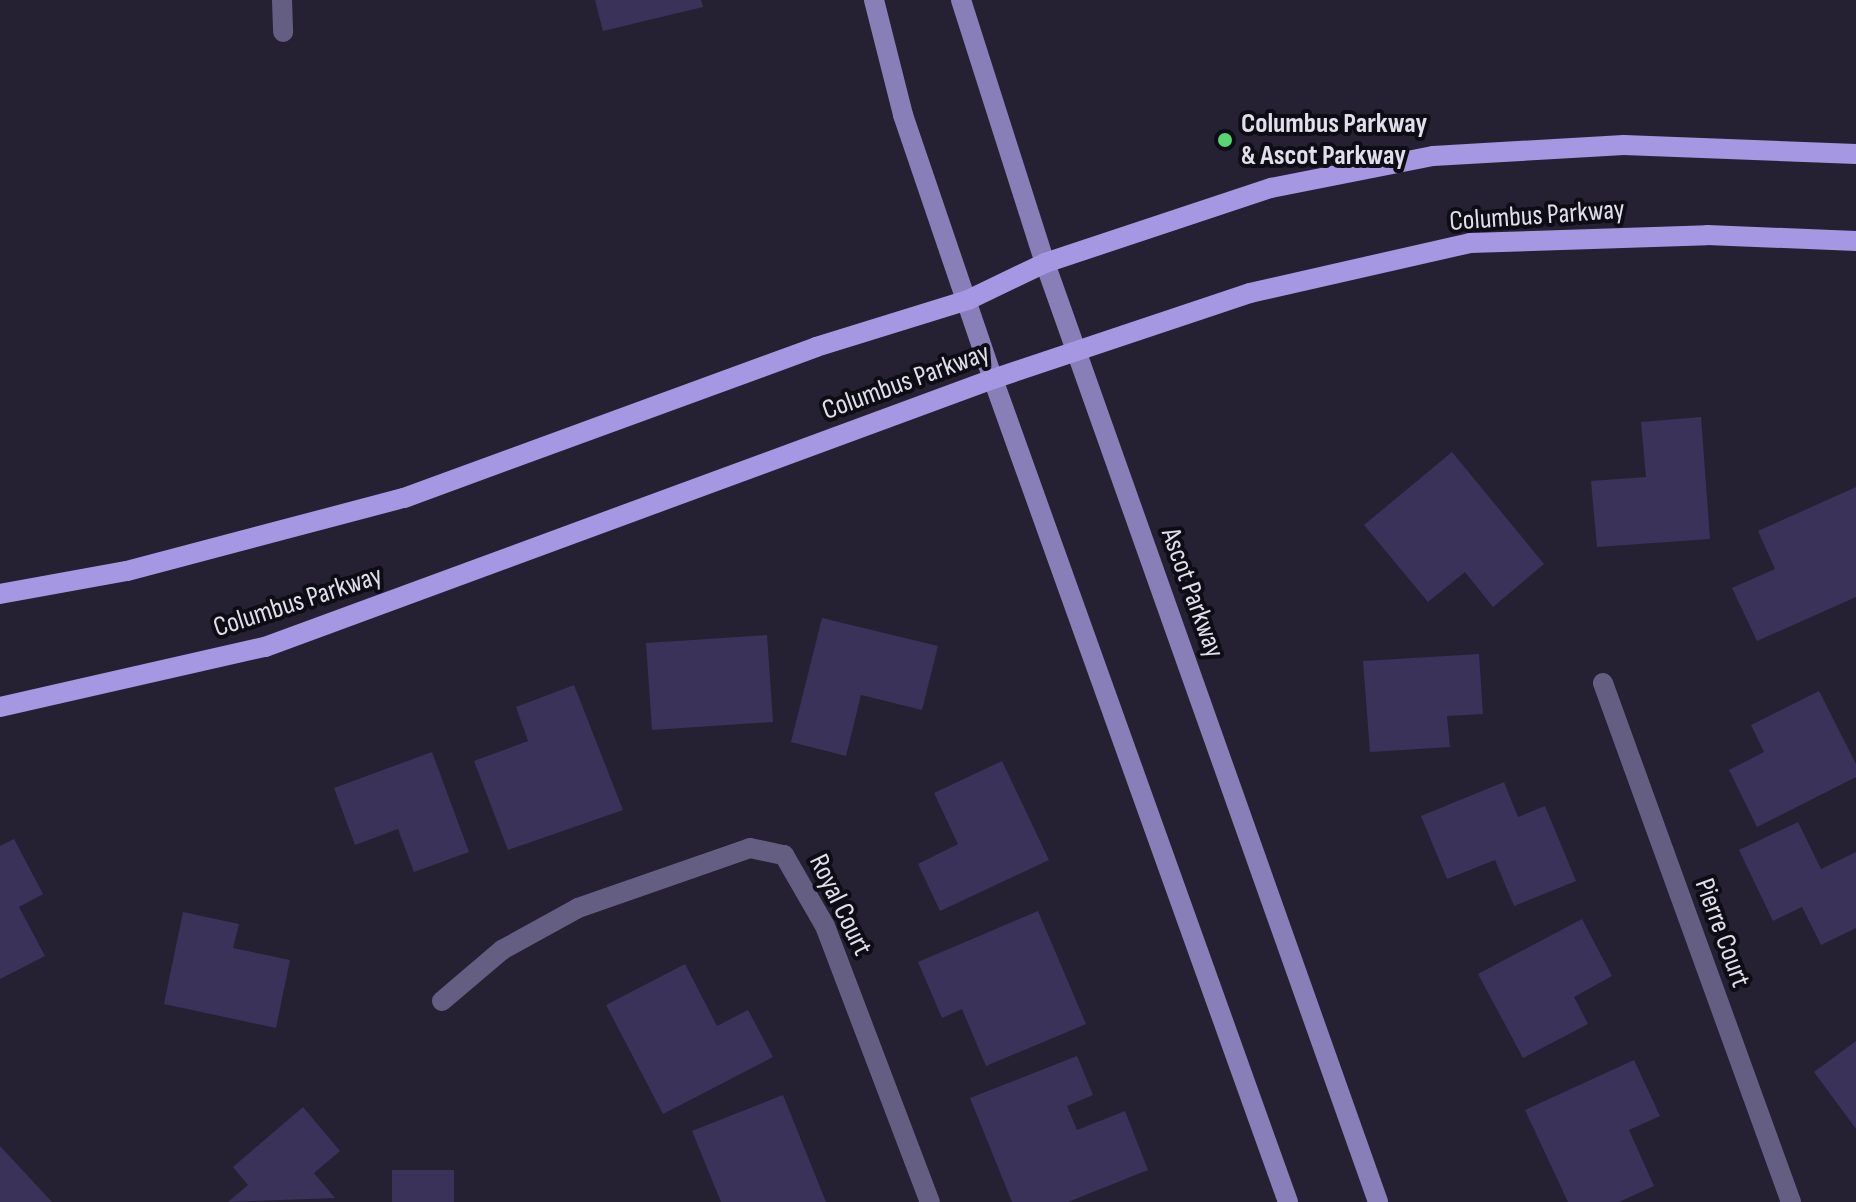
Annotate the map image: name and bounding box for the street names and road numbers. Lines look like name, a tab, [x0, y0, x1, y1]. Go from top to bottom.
street label: Columbus Parkway	[1448, 193, 1626, 239]
street label: Columbus Parkway	[818, 336, 994, 428]
street label: Ascot Parkway	[1153, 524, 1231, 662]
street label: Columbus Parkway	[209, 559, 387, 645]
street label: Royal Court	[801, 849, 879, 961]
street label: Pierre Court	[1687, 874, 1757, 992]

